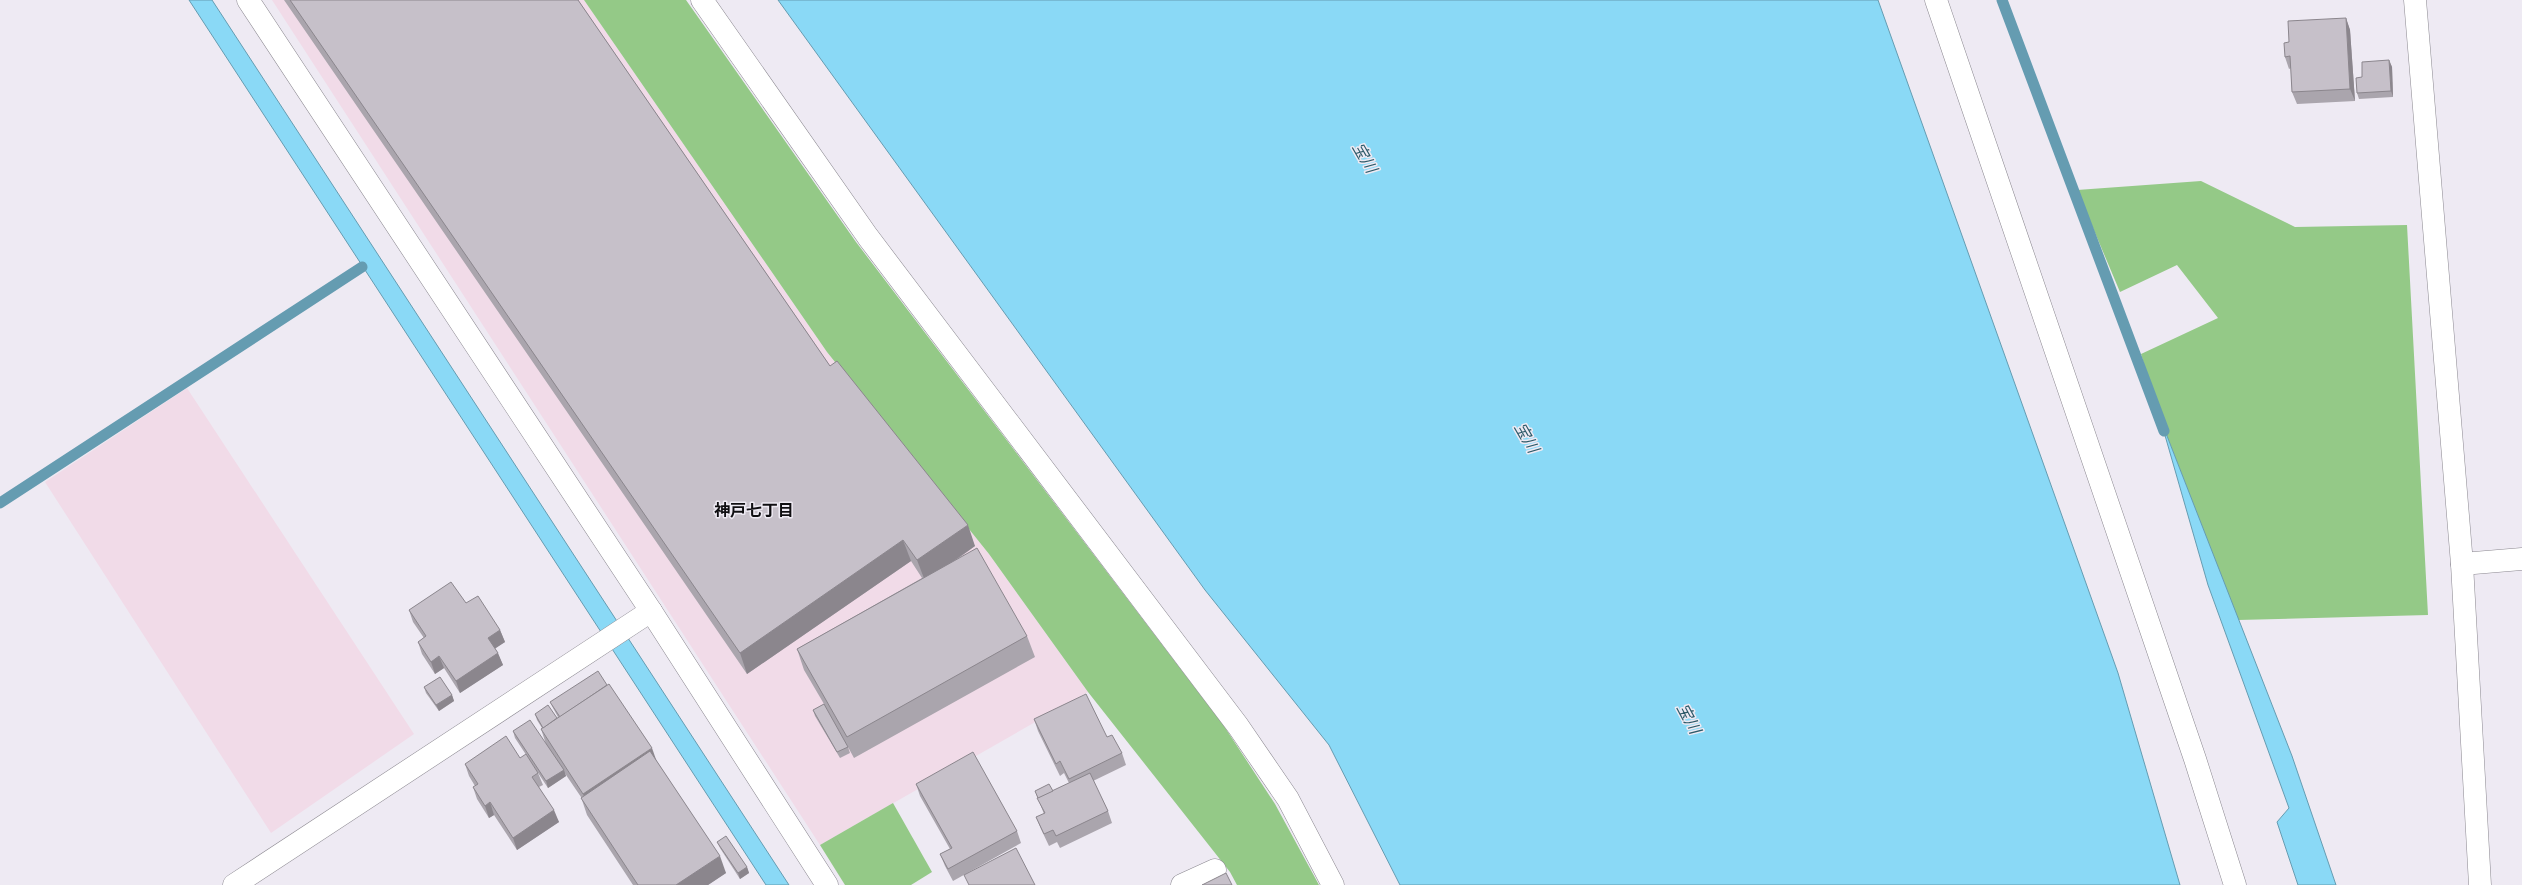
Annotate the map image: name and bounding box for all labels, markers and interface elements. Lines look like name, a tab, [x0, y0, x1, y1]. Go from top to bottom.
water label: 宝川	[1348, 139, 1381, 178]
water label: 宝川	[1510, 419, 1543, 458]
district label: 神戸七丁目	[714, 501, 794, 521]
water label: 宝川	[1672, 700, 1705, 739]

